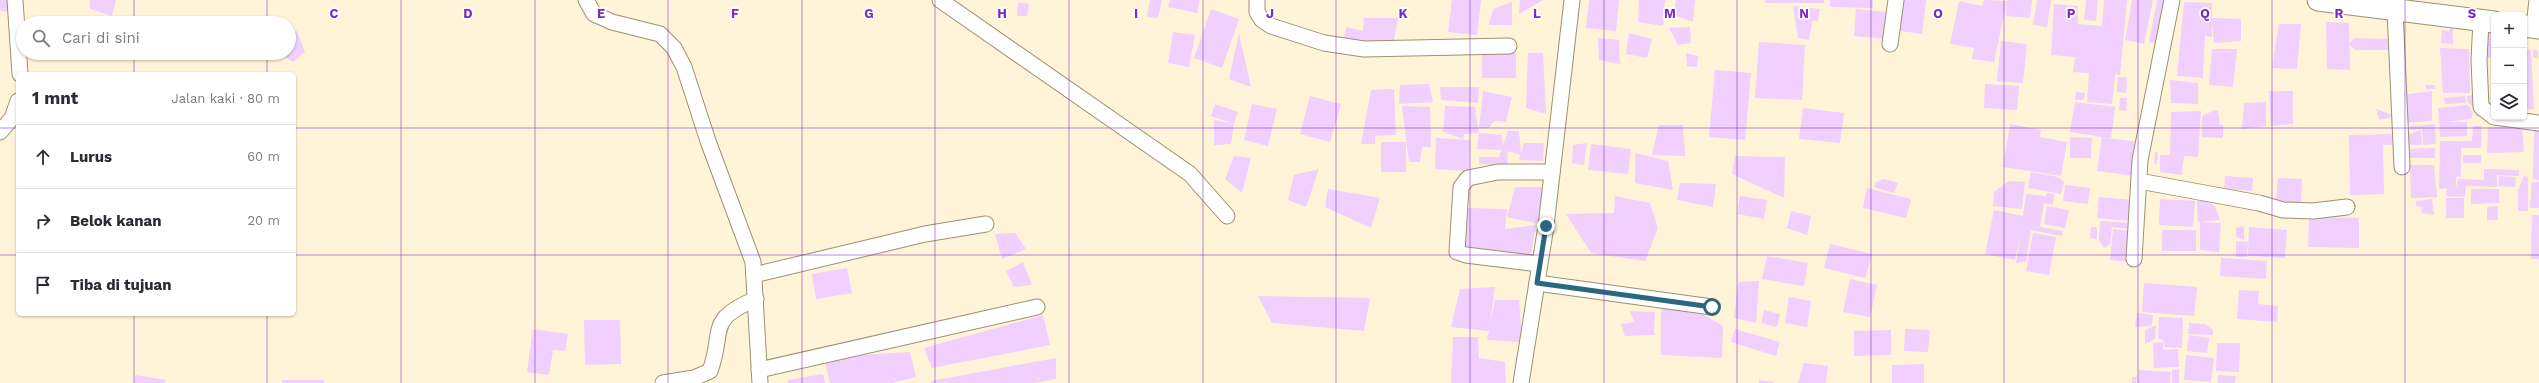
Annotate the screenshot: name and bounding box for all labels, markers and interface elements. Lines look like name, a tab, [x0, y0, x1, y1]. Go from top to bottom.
text: C	[330, 6, 339, 21]
text: D	[463, 6, 473, 21]
text: E	[597, 6, 605, 21]
text: F	[731, 6, 739, 21]
text: G	[864, 6, 874, 21]
text: H	[997, 6, 1007, 21]
text: I	[1134, 6, 1138, 21]
text: J	[1266, 6, 1274, 21]
text: K	[1398, 6, 1408, 21]
text: L	[1533, 6, 1541, 21]
text: M	[1664, 6, 1676, 21]
text: N	[1799, 6, 1809, 21]
text: O	[1933, 6, 1943, 21]
text: P	[2067, 6, 2076, 21]
text: Q	[2200, 6, 2210, 21]
text: R	[2335, 6, 2344, 21]
text: S	[2468, 6, 2477, 21]
map controls	[2491, 12, 2527, 120]
button: +	[2491, 12, 2527, 48]
search box	[16, 16, 296, 60]
icon: search	[30, 27, 52, 49]
text: Cari di sini	[62, 29, 140, 47]
button: −	[2491, 48, 2527, 84]
button: layers	[2491, 84, 2527, 120]
text: 1 mnt	[32, 88, 78, 108]
text: Jalan kaki · 80 m	[172, 91, 280, 106]
icon: ahead	[32, 146, 54, 168]
text: Lurus	[70, 148, 112, 166]
text: 60 m	[247, 149, 280, 164]
icon: right	[32, 210, 54, 232]
text: Belok kanan	[70, 212, 161, 230]
text: 20 m	[248, 213, 280, 228]
route end	[1537, 217, 1555, 235]
icon: arrive	[32, 274, 54, 296]
text: Tiba di tujuan	[70, 276, 172, 294]
route start	[1703, 298, 1721, 316]

